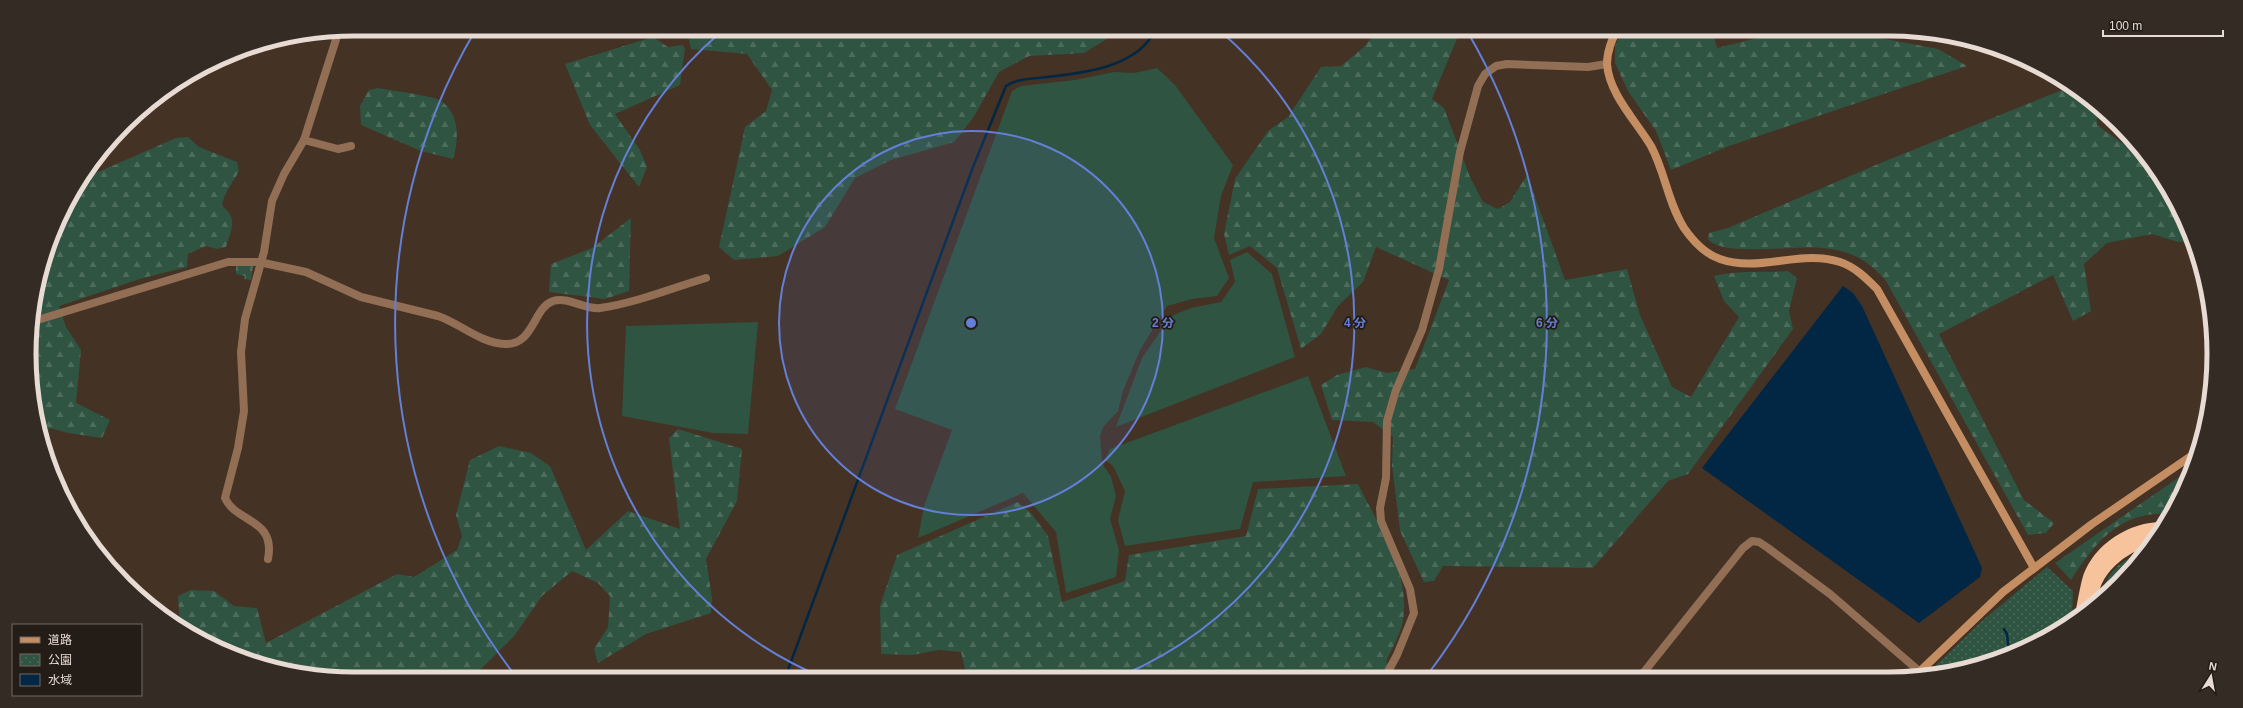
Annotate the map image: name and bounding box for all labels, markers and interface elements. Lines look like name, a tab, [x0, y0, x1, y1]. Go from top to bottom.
scale bar	[2103, 12, 2223, 38]
text: 100 m	[2109, 19, 2142, 33]
centre of rings	[964, 316, 978, 330]
text: 2 分	[1152, 316, 1174, 330]
text: 4 分	[1344, 316, 1366, 330]
text: 6 分	[1536, 316, 1558, 330]
legend	[12, 624, 142, 696]
text: 道路	[48, 633, 72, 647]
text: 公園	[48, 653, 72, 667]
north arrow	[2191, 656, 2231, 696]
text: N	[2208, 660, 2218, 673]
text: 水域	[48, 673, 72, 687]

